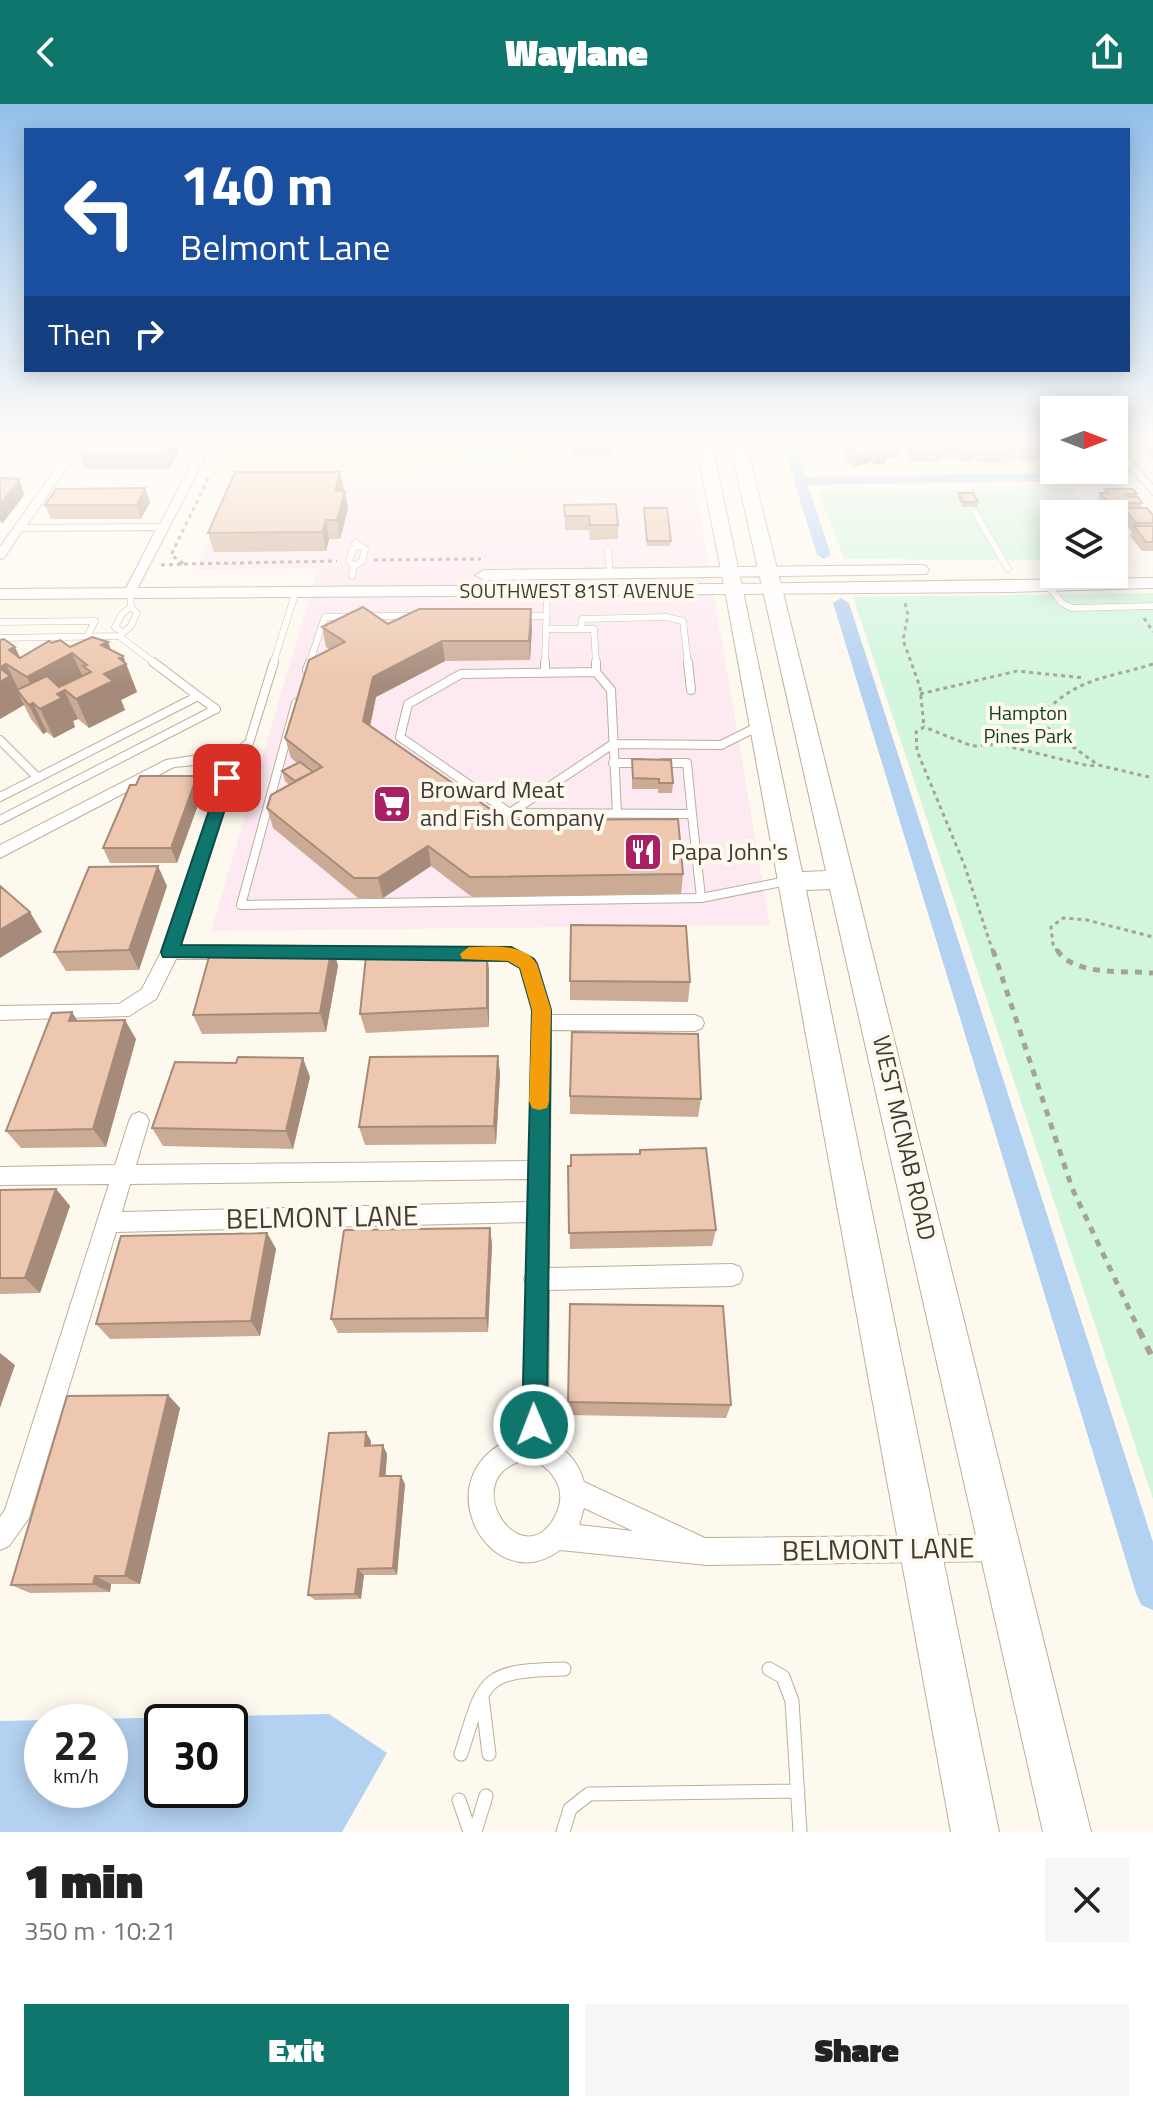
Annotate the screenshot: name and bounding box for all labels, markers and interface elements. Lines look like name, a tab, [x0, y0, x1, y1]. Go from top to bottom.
text: Waylane	[505, 25, 648, 80]
icon: back	[24, 30, 68, 74]
icon: share	[1085, 30, 1129, 74]
text: 140 m	[180, 142, 333, 227]
icon: left	[48, 160, 152, 264]
text: Belmont Lane	[180, 219, 390, 274]
text: Then	[48, 311, 111, 357]
icon: right	[127, 312, 171, 356]
north arrow	[1040, 396, 1128, 484]
map controls	[1040, 396, 1128, 588]
button: layers	[1040, 500, 1128, 588]
street label: SOUTHWEST 81ST AVENUE	[459, 575, 695, 606]
park label: Hampton Pines Park	[983, 697, 1073, 751]
pin	[193, 744, 261, 812]
icon: arrive	[205, 756, 249, 800]
place label: Broward Meat and Fish Company	[420, 771, 605, 835]
supermarket icon: Broward Meat and Fish Company	[371, 783, 413, 825]
restaurant icon: Papa John's	[622, 831, 664, 873]
place label: Papa John's	[671, 833, 788, 869]
street label: WEST MCNAB ROAD	[864, 1032, 946, 1244]
street label: BELMONT LANE	[225, 1193, 419, 1240]
position arrow	[492, 1383, 576, 1467]
street label: BELMONT LANE	[781, 1525, 975, 1572]
speed limit sign: 30	[144, 1704, 248, 1808]
text: 22	[54, 1715, 98, 1776]
text: km/h	[53, 1760, 99, 1791]
text: 1 min	[24, 1844, 143, 1917]
button: close	[1045, 1858, 1129, 1942]
text: 350 m · 10:21	[24, 1911, 176, 1950]
button: Exit	[24, 2004, 569, 2096]
button: Share	[585, 2004, 1129, 2096]

